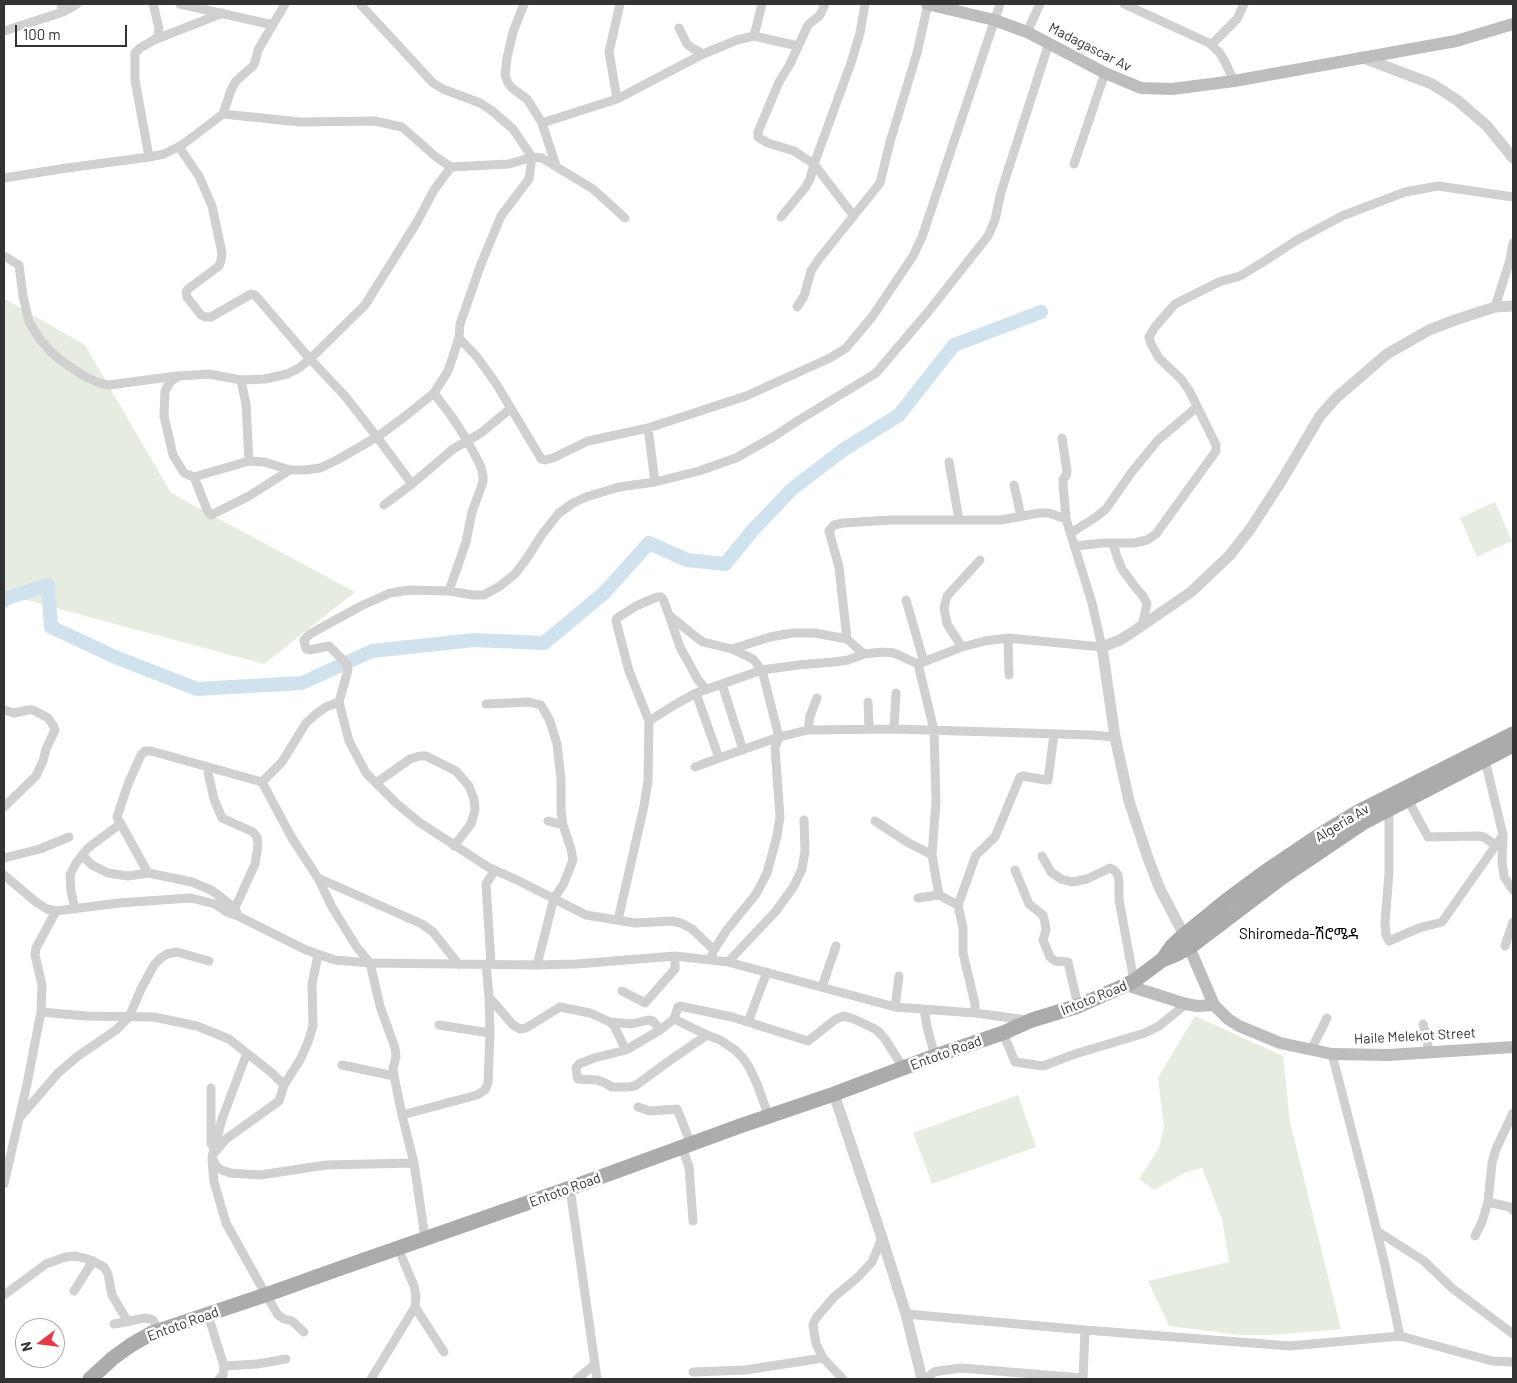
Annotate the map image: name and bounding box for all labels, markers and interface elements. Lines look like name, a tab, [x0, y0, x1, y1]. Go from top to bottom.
scale bar	[18, 15, 130, 47]
street label: Madagascar Av	[1046, 19, 1134, 75]
text: 100 m	[23, 25, 61, 43]
street label: Algeria Av	[1312, 800, 1372, 846]
district label: Shiromeda-ሽሮሜዳ	[1239, 925, 1359, 943]
street label: Intoto Road	[1058, 977, 1130, 1019]
street label: Haile Melekot Street	[1354, 1024, 1476, 1048]
street label: Entoto Road	[908, 1032, 984, 1074]
street label: Entoto Road	[527, 1169, 603, 1211]
street label: Entoto Road	[145, 1303, 221, 1345]
north arrow	[15, 1318, 65, 1368]
text: N	[17, 1340, 35, 1353]

